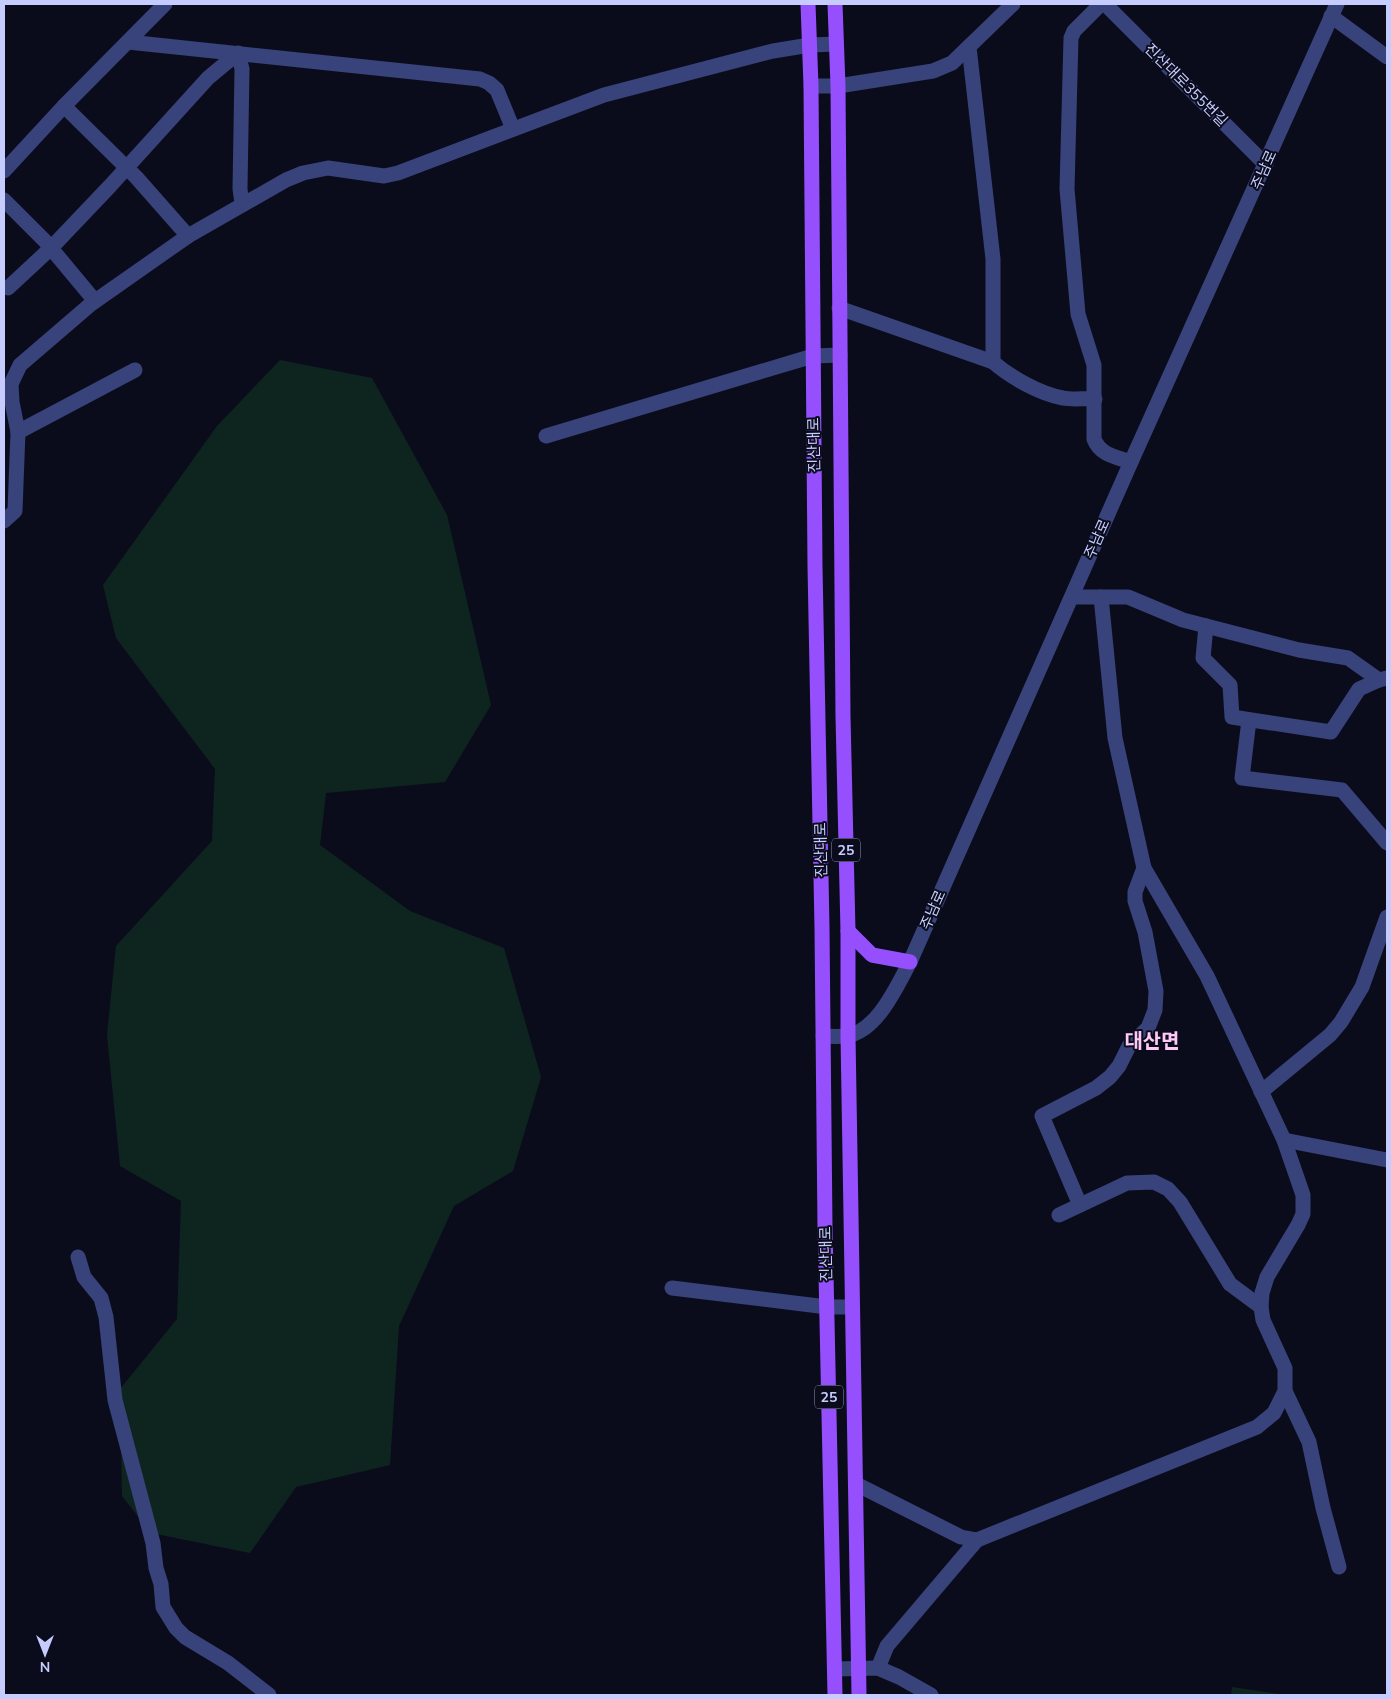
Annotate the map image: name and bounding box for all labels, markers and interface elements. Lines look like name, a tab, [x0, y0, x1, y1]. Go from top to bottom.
street label: 진산대로355번길	[1140, 39, 1232, 131]
street label: 주남로	[1246, 147, 1282, 193]
street label: 진산대로	[804, 417, 824, 473]
street label: 주남로	[1079, 516, 1115, 562]
street label: 진산대로	[811, 822, 831, 878]
road number: 25	[832, 838, 860, 862]
street label: 주남로	[915, 887, 951, 933]
district label: 대산면	[1124, 1028, 1180, 1055]
street label: 진산대로	[816, 1226, 836, 1282]
road number: 25	[815, 1385, 843, 1408]
north arrow	[20, 1629, 70, 1679]
text: N	[40, 1657, 50, 1676]

